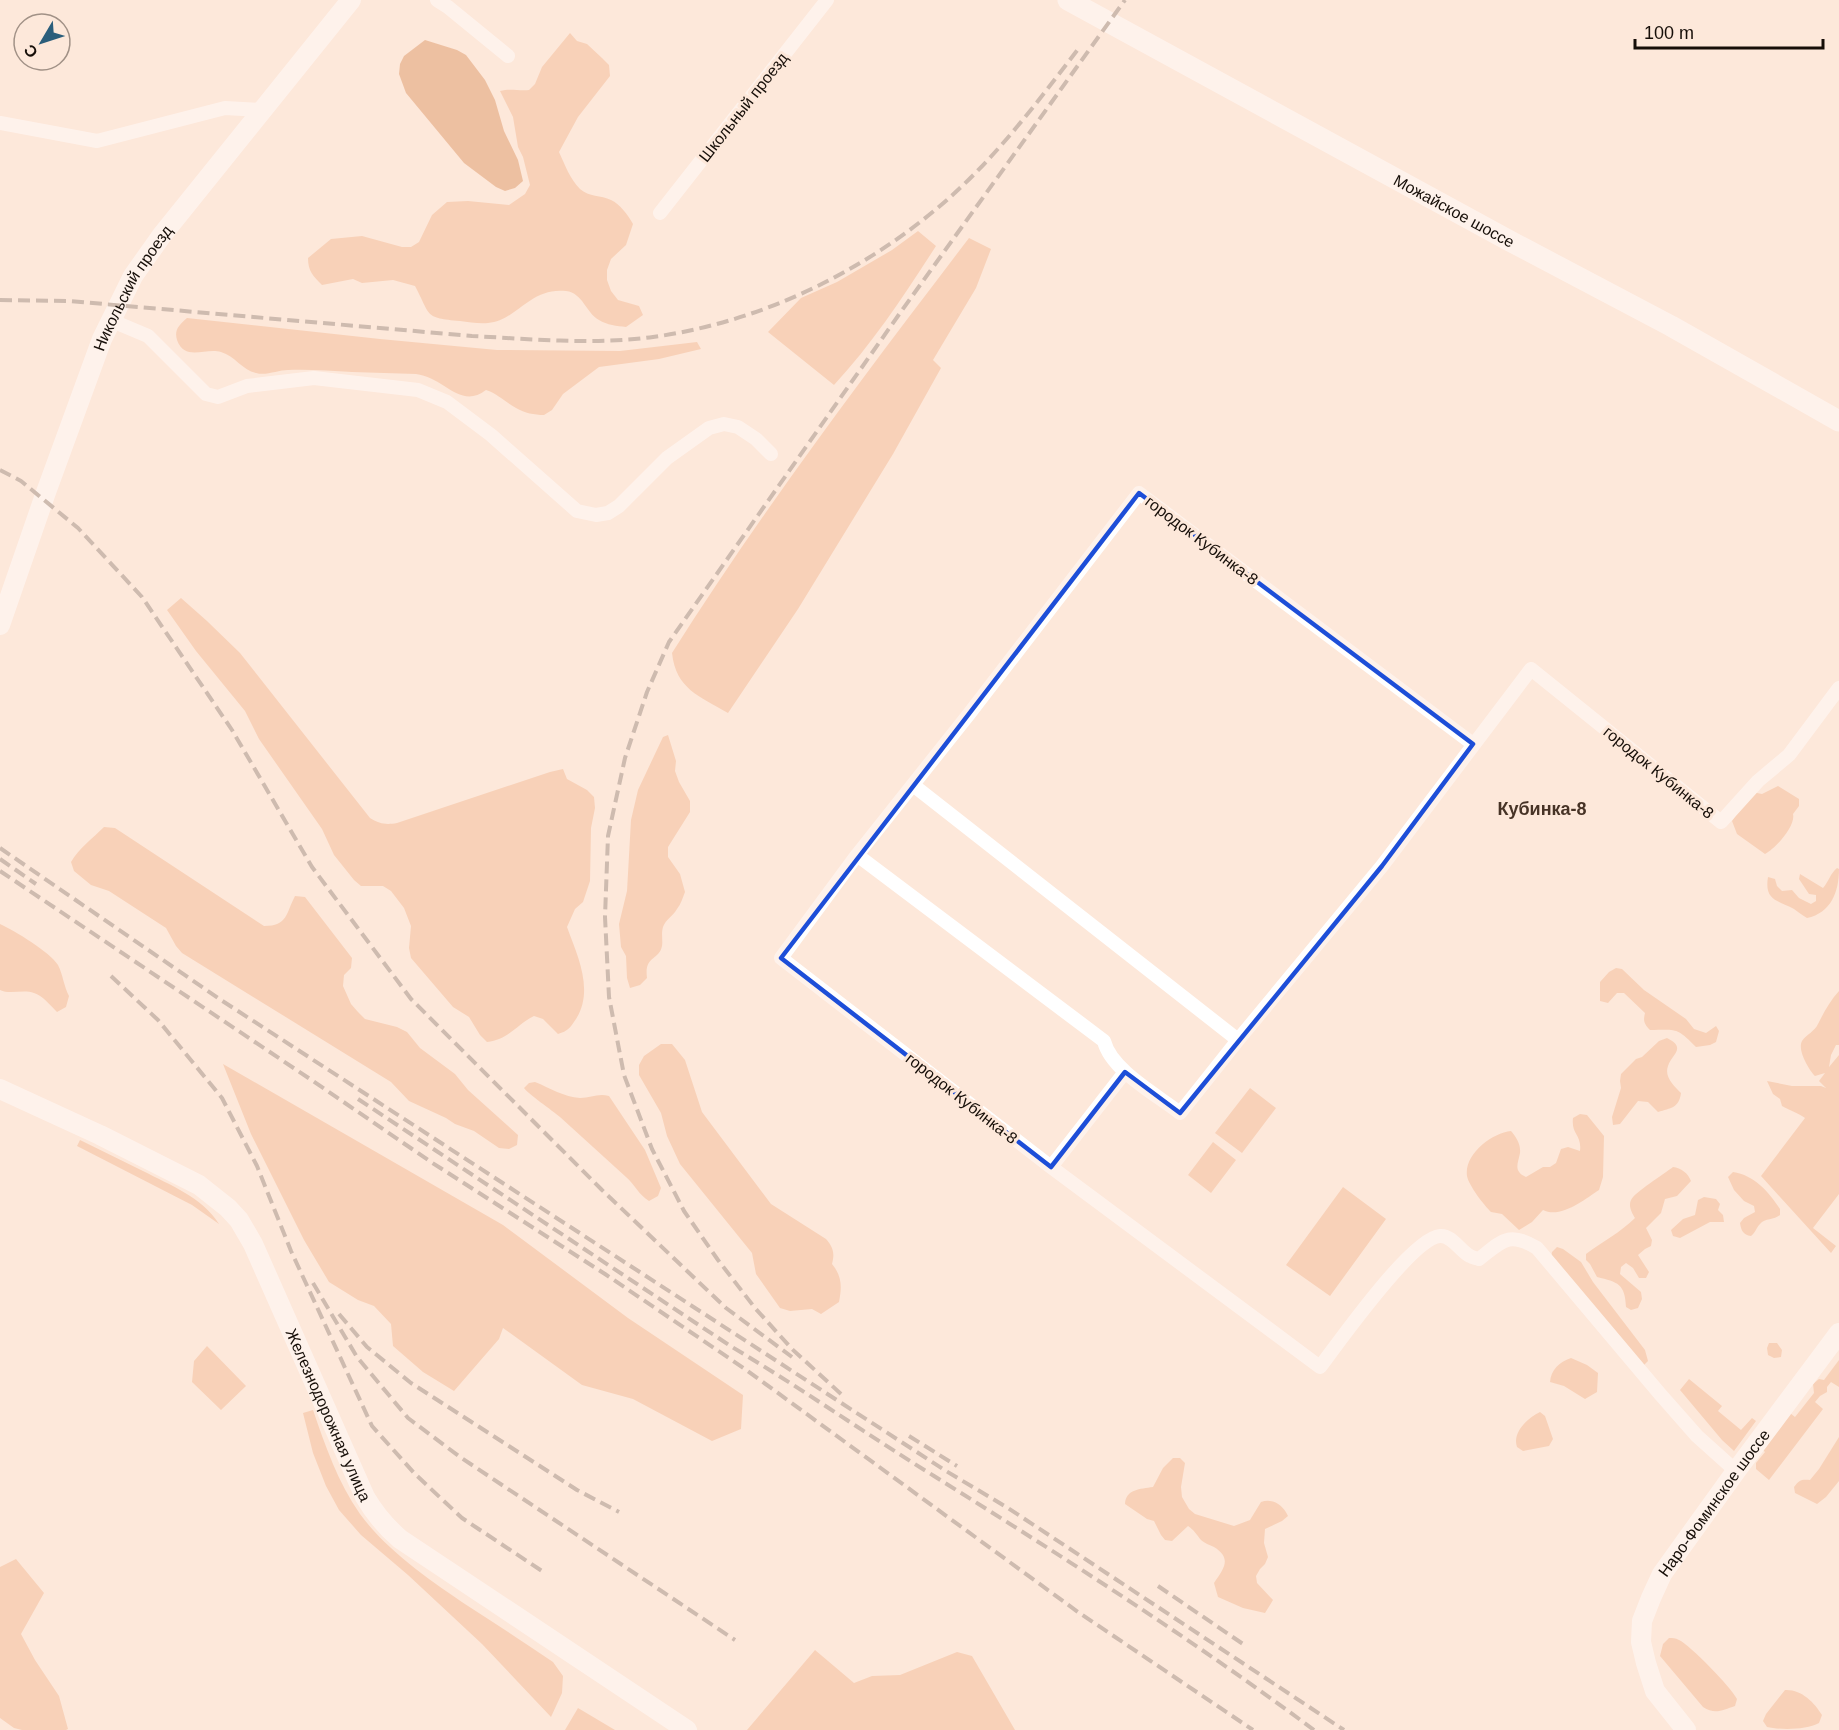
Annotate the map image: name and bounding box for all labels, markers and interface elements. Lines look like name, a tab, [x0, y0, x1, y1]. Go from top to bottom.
north arrow	[12, 12, 72, 72]
scale bar	[1635, 12, 1822, 50]
text: 100 m	[1644, 23, 1694, 43]
text: С	[20, 41, 41, 61]
street label: Школьный проезд	[696, 49, 791, 165]
street label: Можайское шоссе	[1391, 171, 1517, 251]
street label: Никольский проезд	[90, 222, 176, 353]
street label: городок Кубинка-8	[1142, 493, 1261, 588]
street label: городок Кубинка-8	[1600, 723, 1717, 822]
district label: Кубинка-8	[1497, 799, 1587, 819]
street label: городок Кубинка-8	[903, 1050, 1021, 1147]
street label: Железнодорожная улица	[283, 1326, 374, 1504]
street label: Наро-Фоминское шоссе	[1655, 1426, 1773, 1580]

